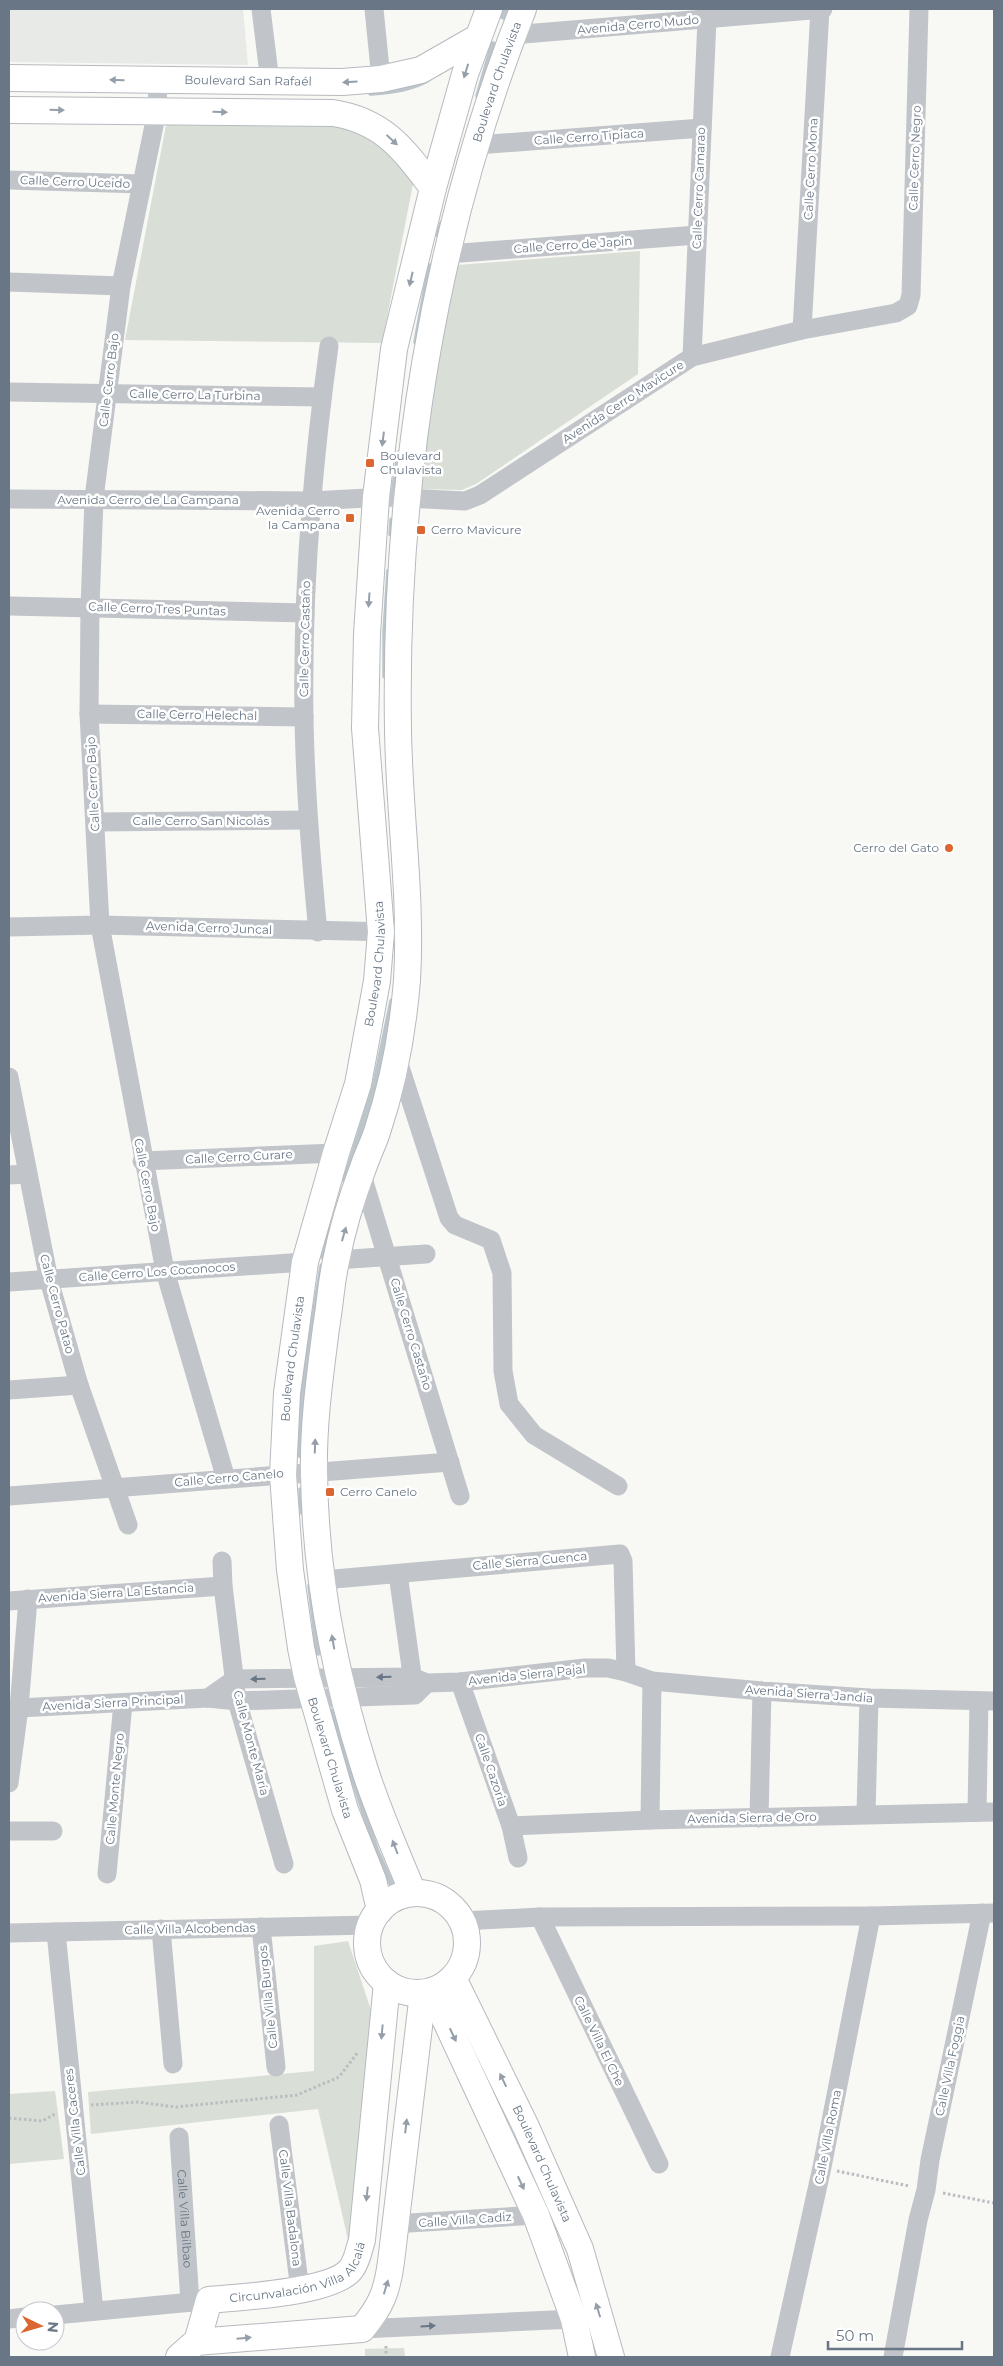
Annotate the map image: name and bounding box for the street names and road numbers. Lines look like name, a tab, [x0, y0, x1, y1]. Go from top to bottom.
street label: Avenida Cerro Mudo	[576, 12, 700, 37]
street label: Boulevard Chulavista	[469, 19, 524, 144]
street label: Boulevard San Rafaél	[184, 72, 312, 89]
street label: Calle Cerro Negro	[905, 105, 924, 211]
street label: Calle Cerro Mona	[800, 118, 821, 220]
street label: Calle Cerro Tipiaca	[533, 125, 644, 148]
street label: Calle Cerro Camarao	[689, 127, 708, 249]
street label: Calle Cerro Uceido	[20, 172, 130, 191]
street label: Calle Cerro de Japin	[513, 233, 633, 256]
street label: Calle Cerro Bajo	[95, 332, 122, 428]
street label: Avenida Cerro Mavicure	[559, 357, 686, 447]
street label: Calle Cerro La Turbina	[129, 386, 261, 403]
street label: Avenida Cerro de La Campana	[57, 492, 239, 507]
street label: Calle Cerro Castaño	[296, 581, 313, 697]
street label: Calle Cerro Tres Puntas	[88, 599, 226, 618]
street label: Calle Cerro Helechal	[137, 706, 257, 723]
street label: Calle Cerro Bajo	[83, 736, 102, 832]
street label: Calle Cerro San Nicolás	[133, 813, 270, 828]
street label: Boulevard Chulavista	[361, 900, 388, 1028]
street label: Avenida Cerro Juncal	[146, 918, 272, 937]
street label: Calle Cerro Bajo	[131, 1137, 164, 1233]
street label: Calle Cerro Curare	[185, 1146, 293, 1167]
street label: Calle Cerro Patao	[37, 1252, 78, 1355]
street label: Calle Cerro Los Coconocos	[78, 1259, 236, 1284]
street label: Calle Cerro Castaño	[387, 1276, 436, 1392]
street label: Boulevard Chulavista	[278, 1295, 307, 1422]
street label: Calle Cerro Canelo	[174, 1465, 284, 1490]
street label: Calle Sierra Cuenca	[472, 1548, 588, 1573]
street label: Avenida Sierra La Estancia	[37, 1580, 195, 1605]
street label: Avenida Sierra Pajal	[468, 1661, 586, 1688]
street label: Avenida Sierra Jandia	[744, 1682, 874, 1705]
street label: Calle Monte María	[230, 1689, 273, 1797]
street label: Avenida Sierra Principal	[42, 1691, 184, 1714]
street label: Boulevard Chulavista	[305, 1695, 356, 1821]
street label: Calle Cazoria	[472, 1731, 511, 1808]
street label: Calle Monte Negro	[102, 1733, 127, 1845]
street label: Avenida Sierra de Oro	[687, 1809, 817, 1826]
street label: Calle Villa Alcobendas	[124, 1920, 256, 1937]
street label: Calle Villa Burgos	[255, 1945, 280, 2049]
street label: Calle Villa El Che	[571, 1993, 628, 2088]
street label: Calle Villa Foggia	[932, 2014, 967, 2117]
street label: Calle Villa Caceres	[60, 2068, 89, 2176]
street label: Calle Villa Roma	[811, 2088, 844, 2186]
street label: Boulevard Chulavista	[509, 2103, 575, 2224]
street label: Calle Villa Badalona	[276, 2149, 305, 2267]
street label: Calle Villa Bilbao	[174, 2169, 196, 2269]
street label: Calle Villa Cadiz	[418, 2209, 512, 2230]
street label: Circunvalación Villa Alcalá	[229, 2240, 368, 2305]

